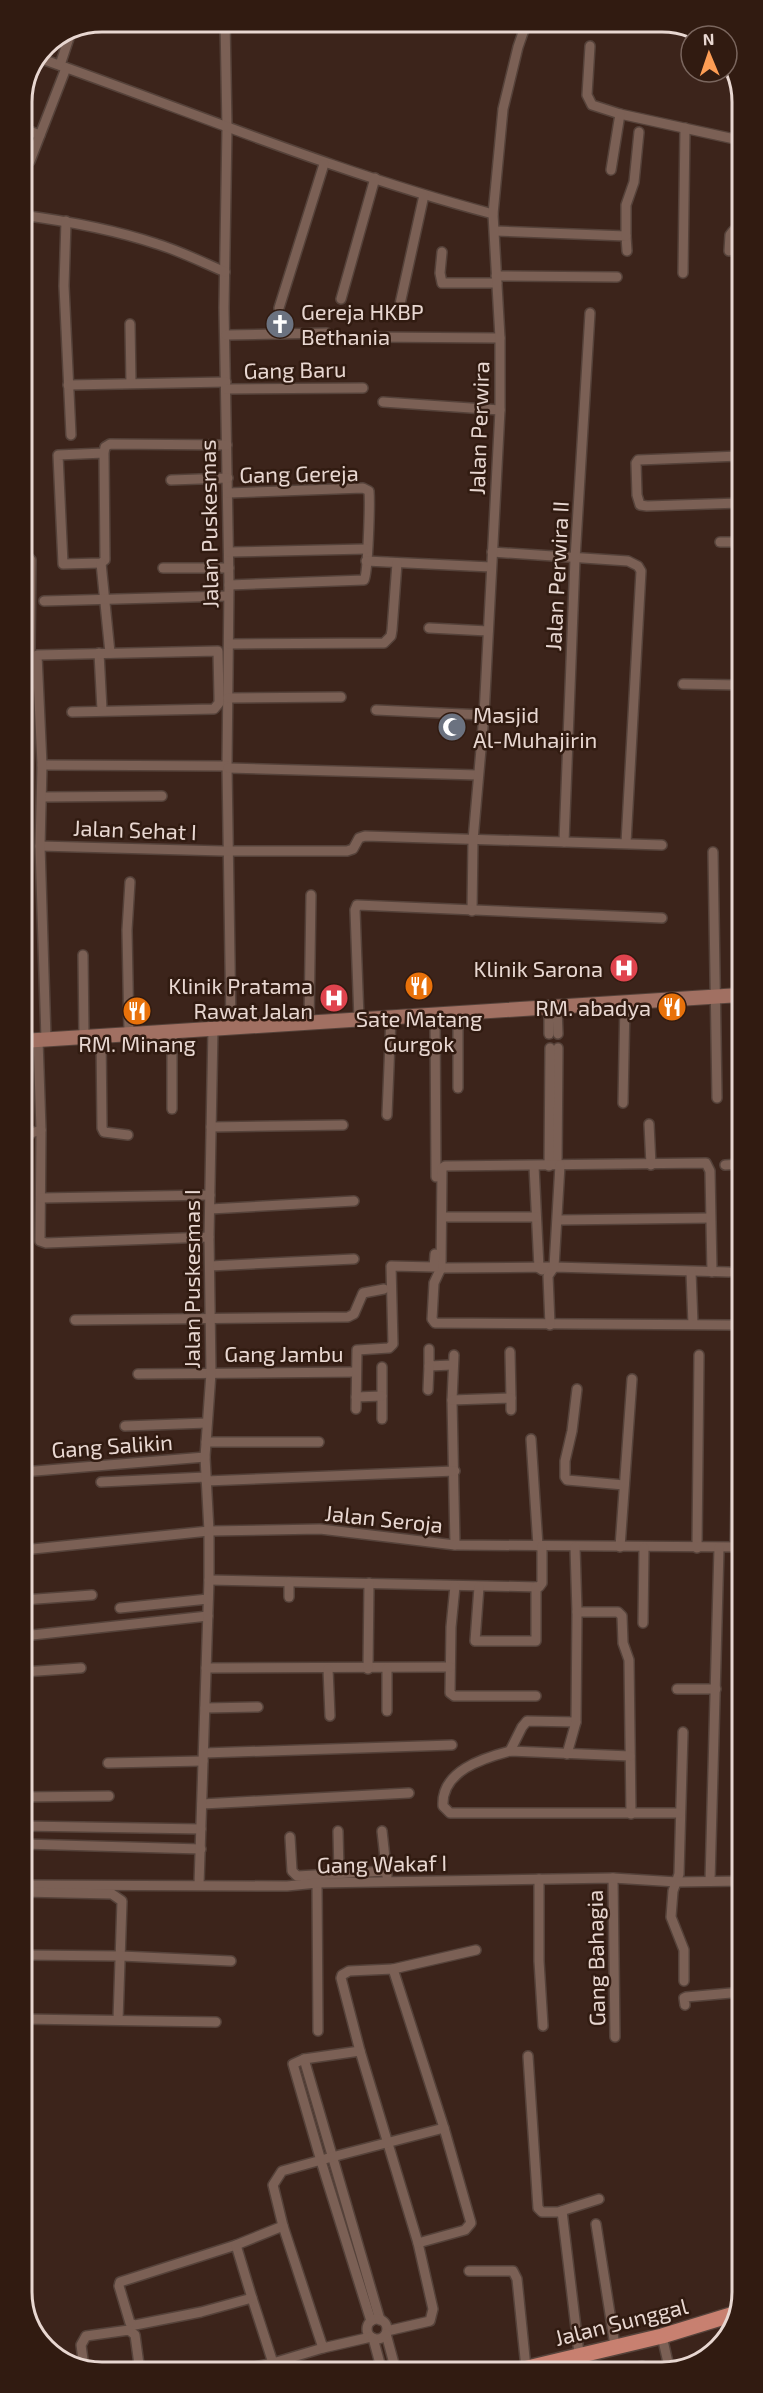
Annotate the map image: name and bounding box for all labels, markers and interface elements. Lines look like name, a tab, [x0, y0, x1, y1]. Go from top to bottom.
north arrow	[679, 24, 739, 84]
text: N	[702, 29, 715, 48]
place label: Gereja HKBP Bethania	[301, 298, 424, 349]
church icon: Gereja HKBP Bethania	[264, 308, 296, 340]
street label: Gang Baru	[243, 355, 347, 383]
street label: Jalan Perwira	[463, 361, 493, 495]
street label: Jalan Puskesmas	[194, 439, 222, 609]
street label: Gang Gereja	[239, 459, 359, 488]
street label: Jalan Perwira II	[539, 500, 573, 652]
place label: Masjid Al-Muhajirin	[473, 701, 597, 753]
mosque icon: Masjid Al-Muhajirin	[436, 711, 468, 743]
street label: Jalan Sehat I	[73, 814, 197, 844]
hospital icon: Klinik Sarona	[608, 952, 640, 984]
place label: Klinik Sarona	[474, 955, 603, 981]
restaurant icon: Sate Matang Gurgok	[403, 970, 435, 1002]
place label: Klinik Pratama Rawat Jalan	[168, 972, 313, 1023]
hospital icon: Klinik Pratama Rawat Jalan	[318, 982, 350, 1014]
restaurant icon: RM. abadya	[656, 991, 688, 1023]
place label: RM. abadya	[535, 994, 651, 1020]
restaurant icon: RM. Minang	[121, 995, 153, 1027]
place label: Sate Matang Gurgok	[356, 1005, 482, 1056]
place label: RM. Minang	[78, 1030, 196, 1056]
street label: Jalan Puskesmas I	[178, 1189, 204, 1369]
street label: Gang Jambu	[224, 1340, 344, 1366]
street label: Gang Salikin	[50, 1428, 174, 1462]
street label: Jalan Seroja	[324, 1499, 444, 1538]
street label: Gang Wakaf I	[317, 1849, 447, 1877]
street label: Gang Bahagia	[581, 1890, 609, 2026]
street label: Jalan Sunggal	[552, 2292, 691, 2350]

